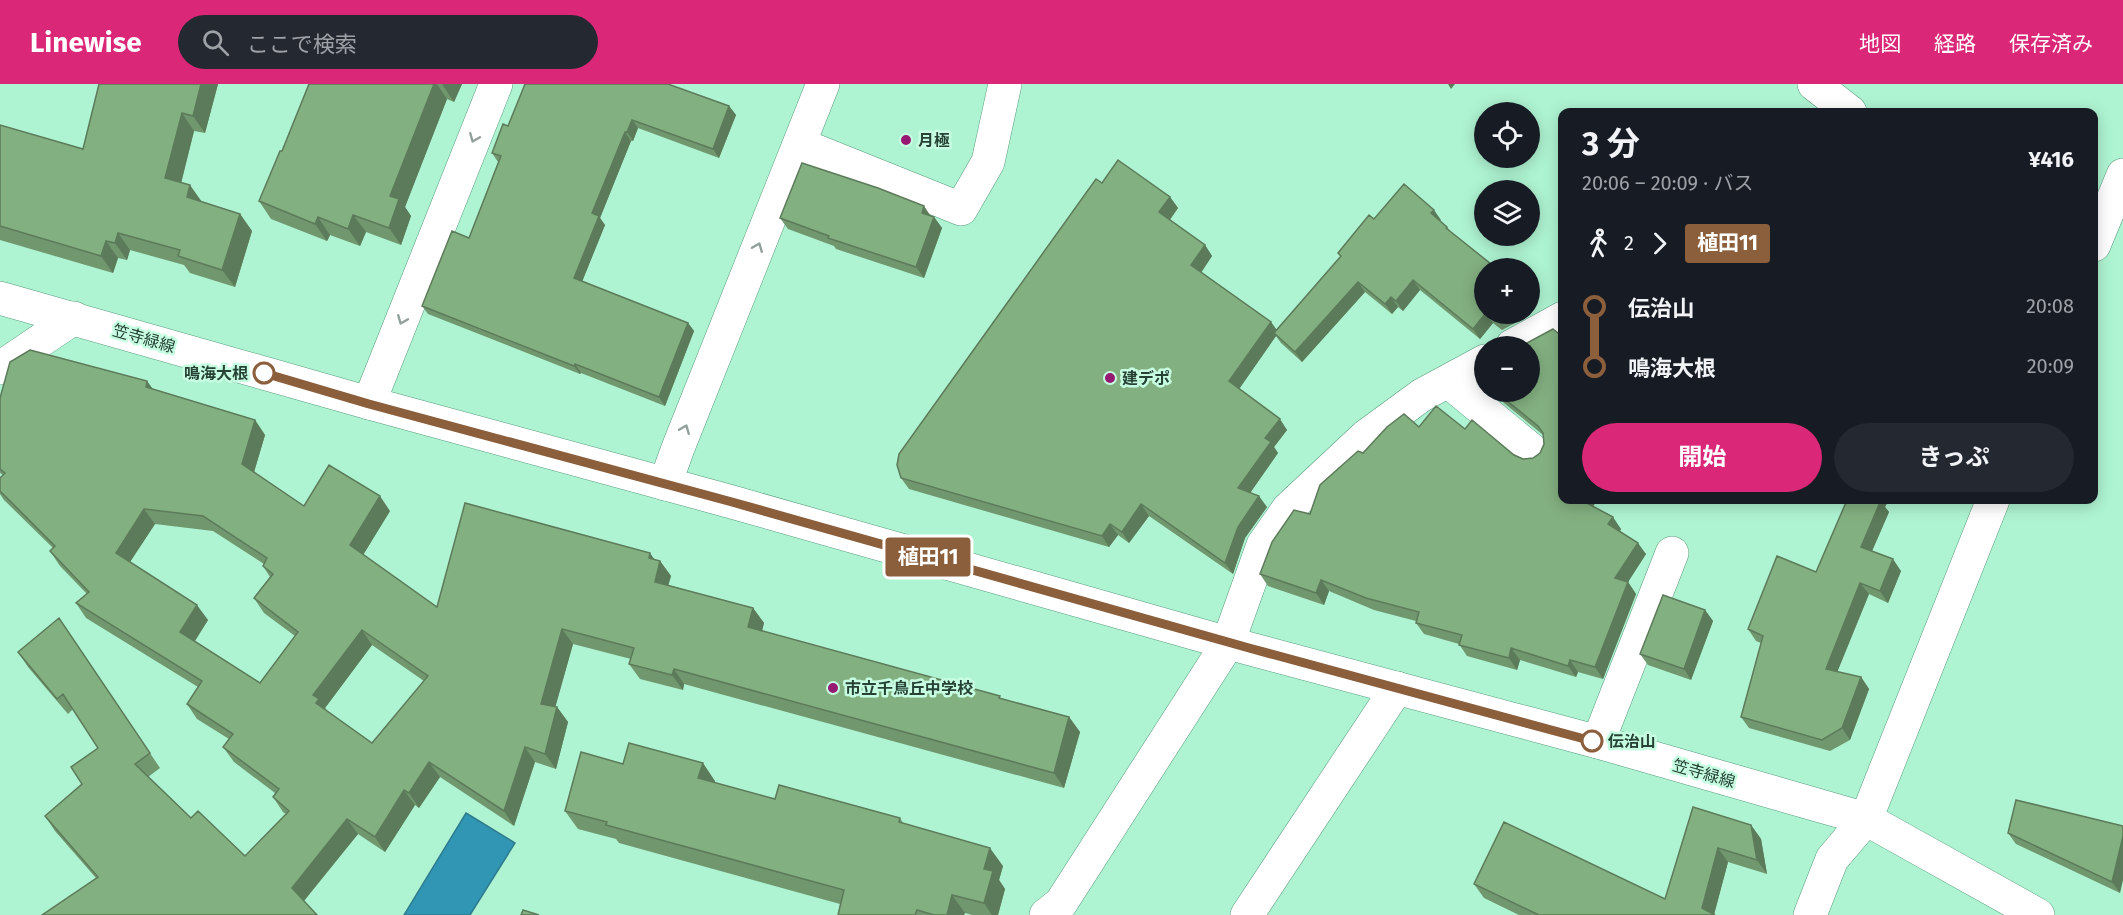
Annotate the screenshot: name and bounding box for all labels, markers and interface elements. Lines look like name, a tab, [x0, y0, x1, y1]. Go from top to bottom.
search box	[178, 15, 598, 69]
text: Linewise	[30, 26, 142, 59]
icon: search	[199, 26, 232, 59]
text: ここで検索	[247, 31, 357, 58]
text: 地図	[1859, 31, 1901, 57]
text: 経路	[1934, 31, 1976, 57]
text: 保存済み	[2009, 31, 2093, 57]
map controls	[1474, 102, 1540, 402]
button: locate	[1474, 102, 1540, 168]
text: 3 分	[1582, 124, 1640, 164]
place label: 月極	[918, 131, 950, 150]
one-way arrow	[469, 132, 481, 143]
marker: 月極	[899, 133, 913, 147]
text: ¥416	[2028, 146, 2074, 173]
text: 20:06 – 20:09 · バス	[1582, 171, 1753, 195]
button: layers	[1474, 180, 1540, 246]
icon: walk	[1582, 227, 1615, 260]
icon: forward	[1643, 227, 1676, 260]
text: 植田11	[1697, 230, 1758, 256]
text: 2	[1624, 231, 1634, 255]
one-way arrow	[751, 243, 763, 254]
button: +	[1474, 258, 1540, 324]
text: 20:08	[2026, 294, 2074, 318]
text: 伝治山	[1628, 295, 1694, 322]
one-way arrow	[397, 313, 409, 324]
street label: 笠寺緑線	[110, 321, 177, 356]
button: −	[1474, 336, 1540, 402]
text: 20:09	[2027, 354, 2074, 378]
text: 鳴海大根	[1628, 355, 1716, 382]
marker: 鳴海大根	[253, 362, 275, 384]
place label: 鳴海大根	[184, 364, 248, 383]
place label: 建デポ	[1122, 369, 1170, 388]
marker: 建デポ	[1103, 371, 1117, 385]
button: 開始	[1582, 423, 1822, 492]
button: きっぷ	[1834, 423, 2074, 492]
one-way arrow	[678, 424, 691, 434]
line badge: 植田11	[886, 538, 970, 576]
text: 植田11	[897, 544, 959, 570]
place label: 市立千鳥丘中学校	[845, 679, 973, 698]
marker: 市立千鳥丘中学校	[826, 681, 840, 695]
marker: 伝治山	[1581, 730, 1603, 752]
place label: 伝治山	[1607, 732, 1656, 751]
street label: 笠寺緑線	[1670, 756, 1737, 791]

